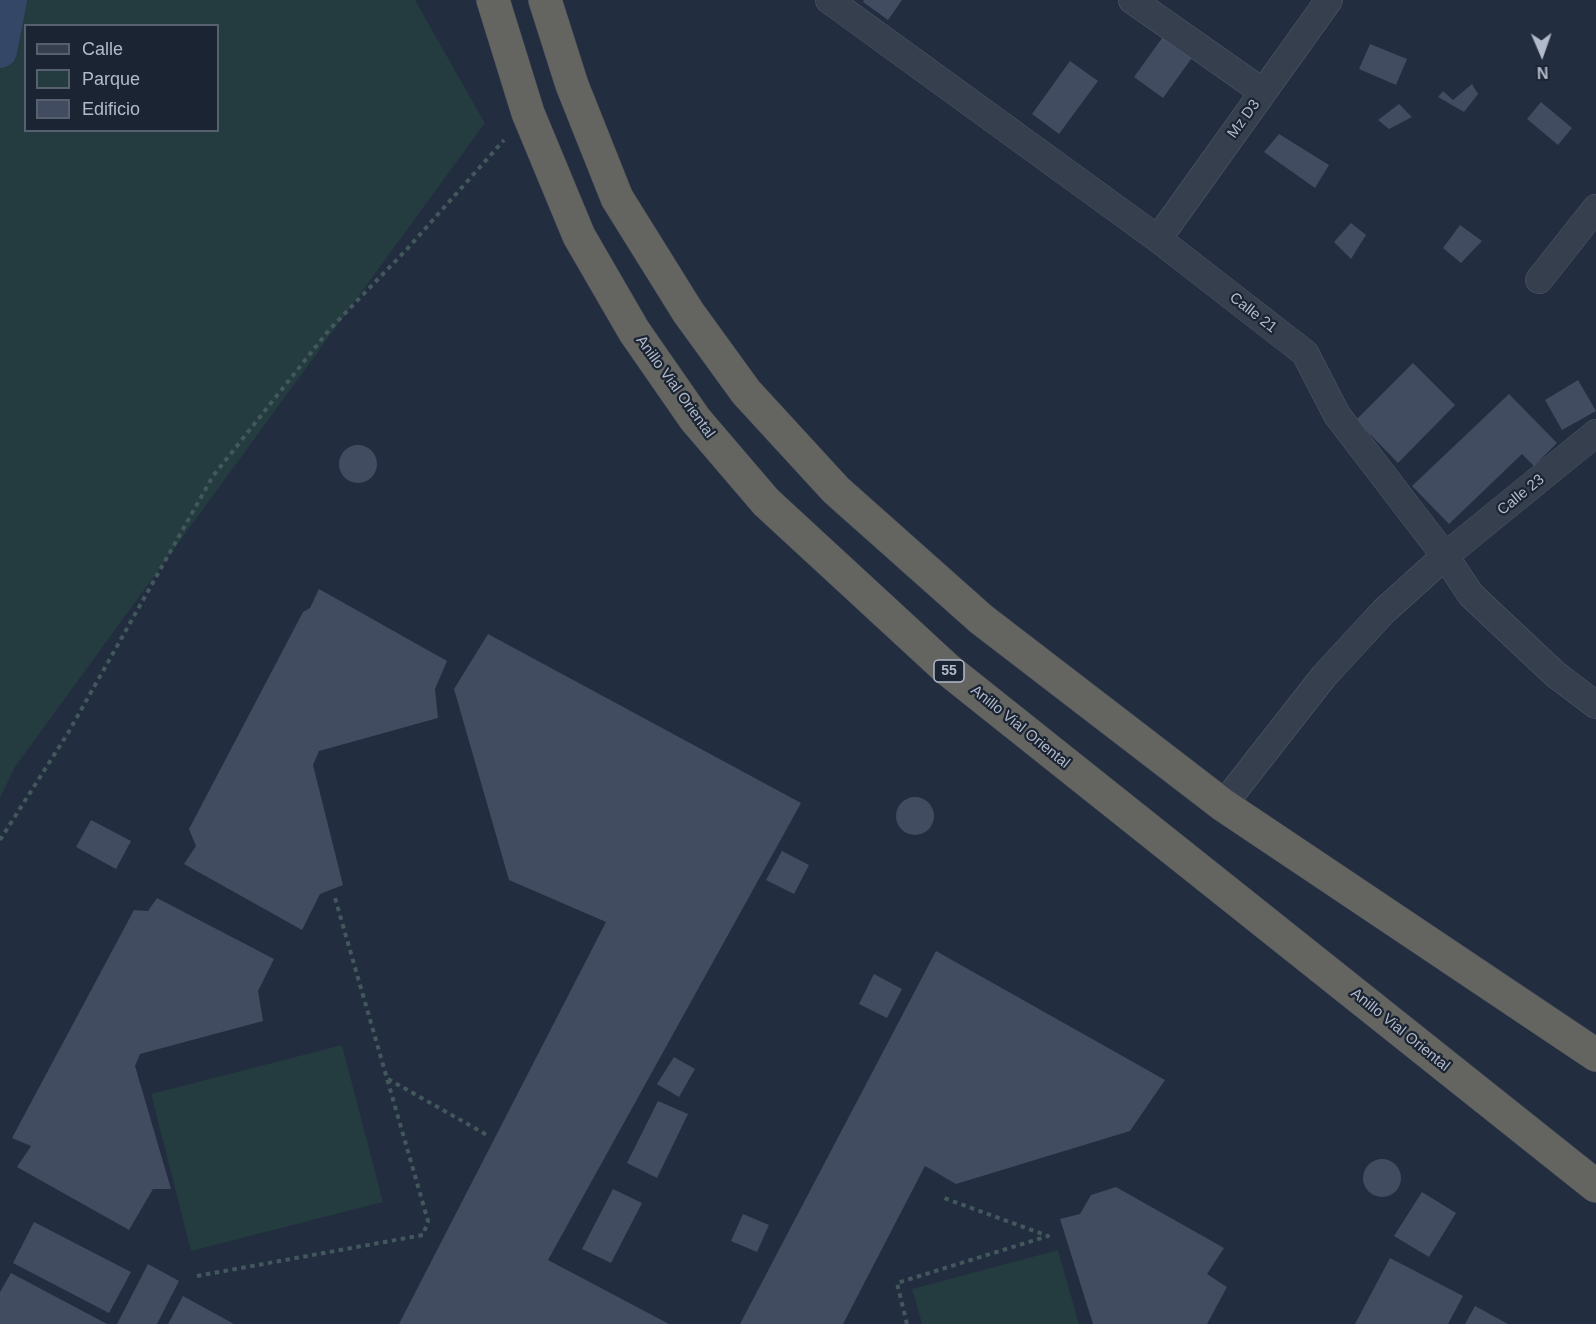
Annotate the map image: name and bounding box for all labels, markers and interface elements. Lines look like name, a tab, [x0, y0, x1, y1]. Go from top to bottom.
legend	[24, 24, 219, 132]
north arrow	[1512, 24, 1572, 84]
text: Calle	[82, 39, 123, 59]
text: N	[1537, 64, 1549, 81]
text: Parque	[82, 69, 140, 89]
street label: Mz D3	[1224, 96, 1264, 142]
text: Edificio	[82, 99, 140, 119]
street label: Calle 21	[1226, 289, 1280, 337]
street label: Anillo Vial Oriental	[632, 332, 718, 442]
street label: Calle 23	[1494, 471, 1548, 519]
road number: 55	[934, 660, 964, 682]
street label: Anillo Vial Oriental	[967, 682, 1073, 772]
street label: Anillo Vial Oriental	[1347, 985, 1453, 1075]

